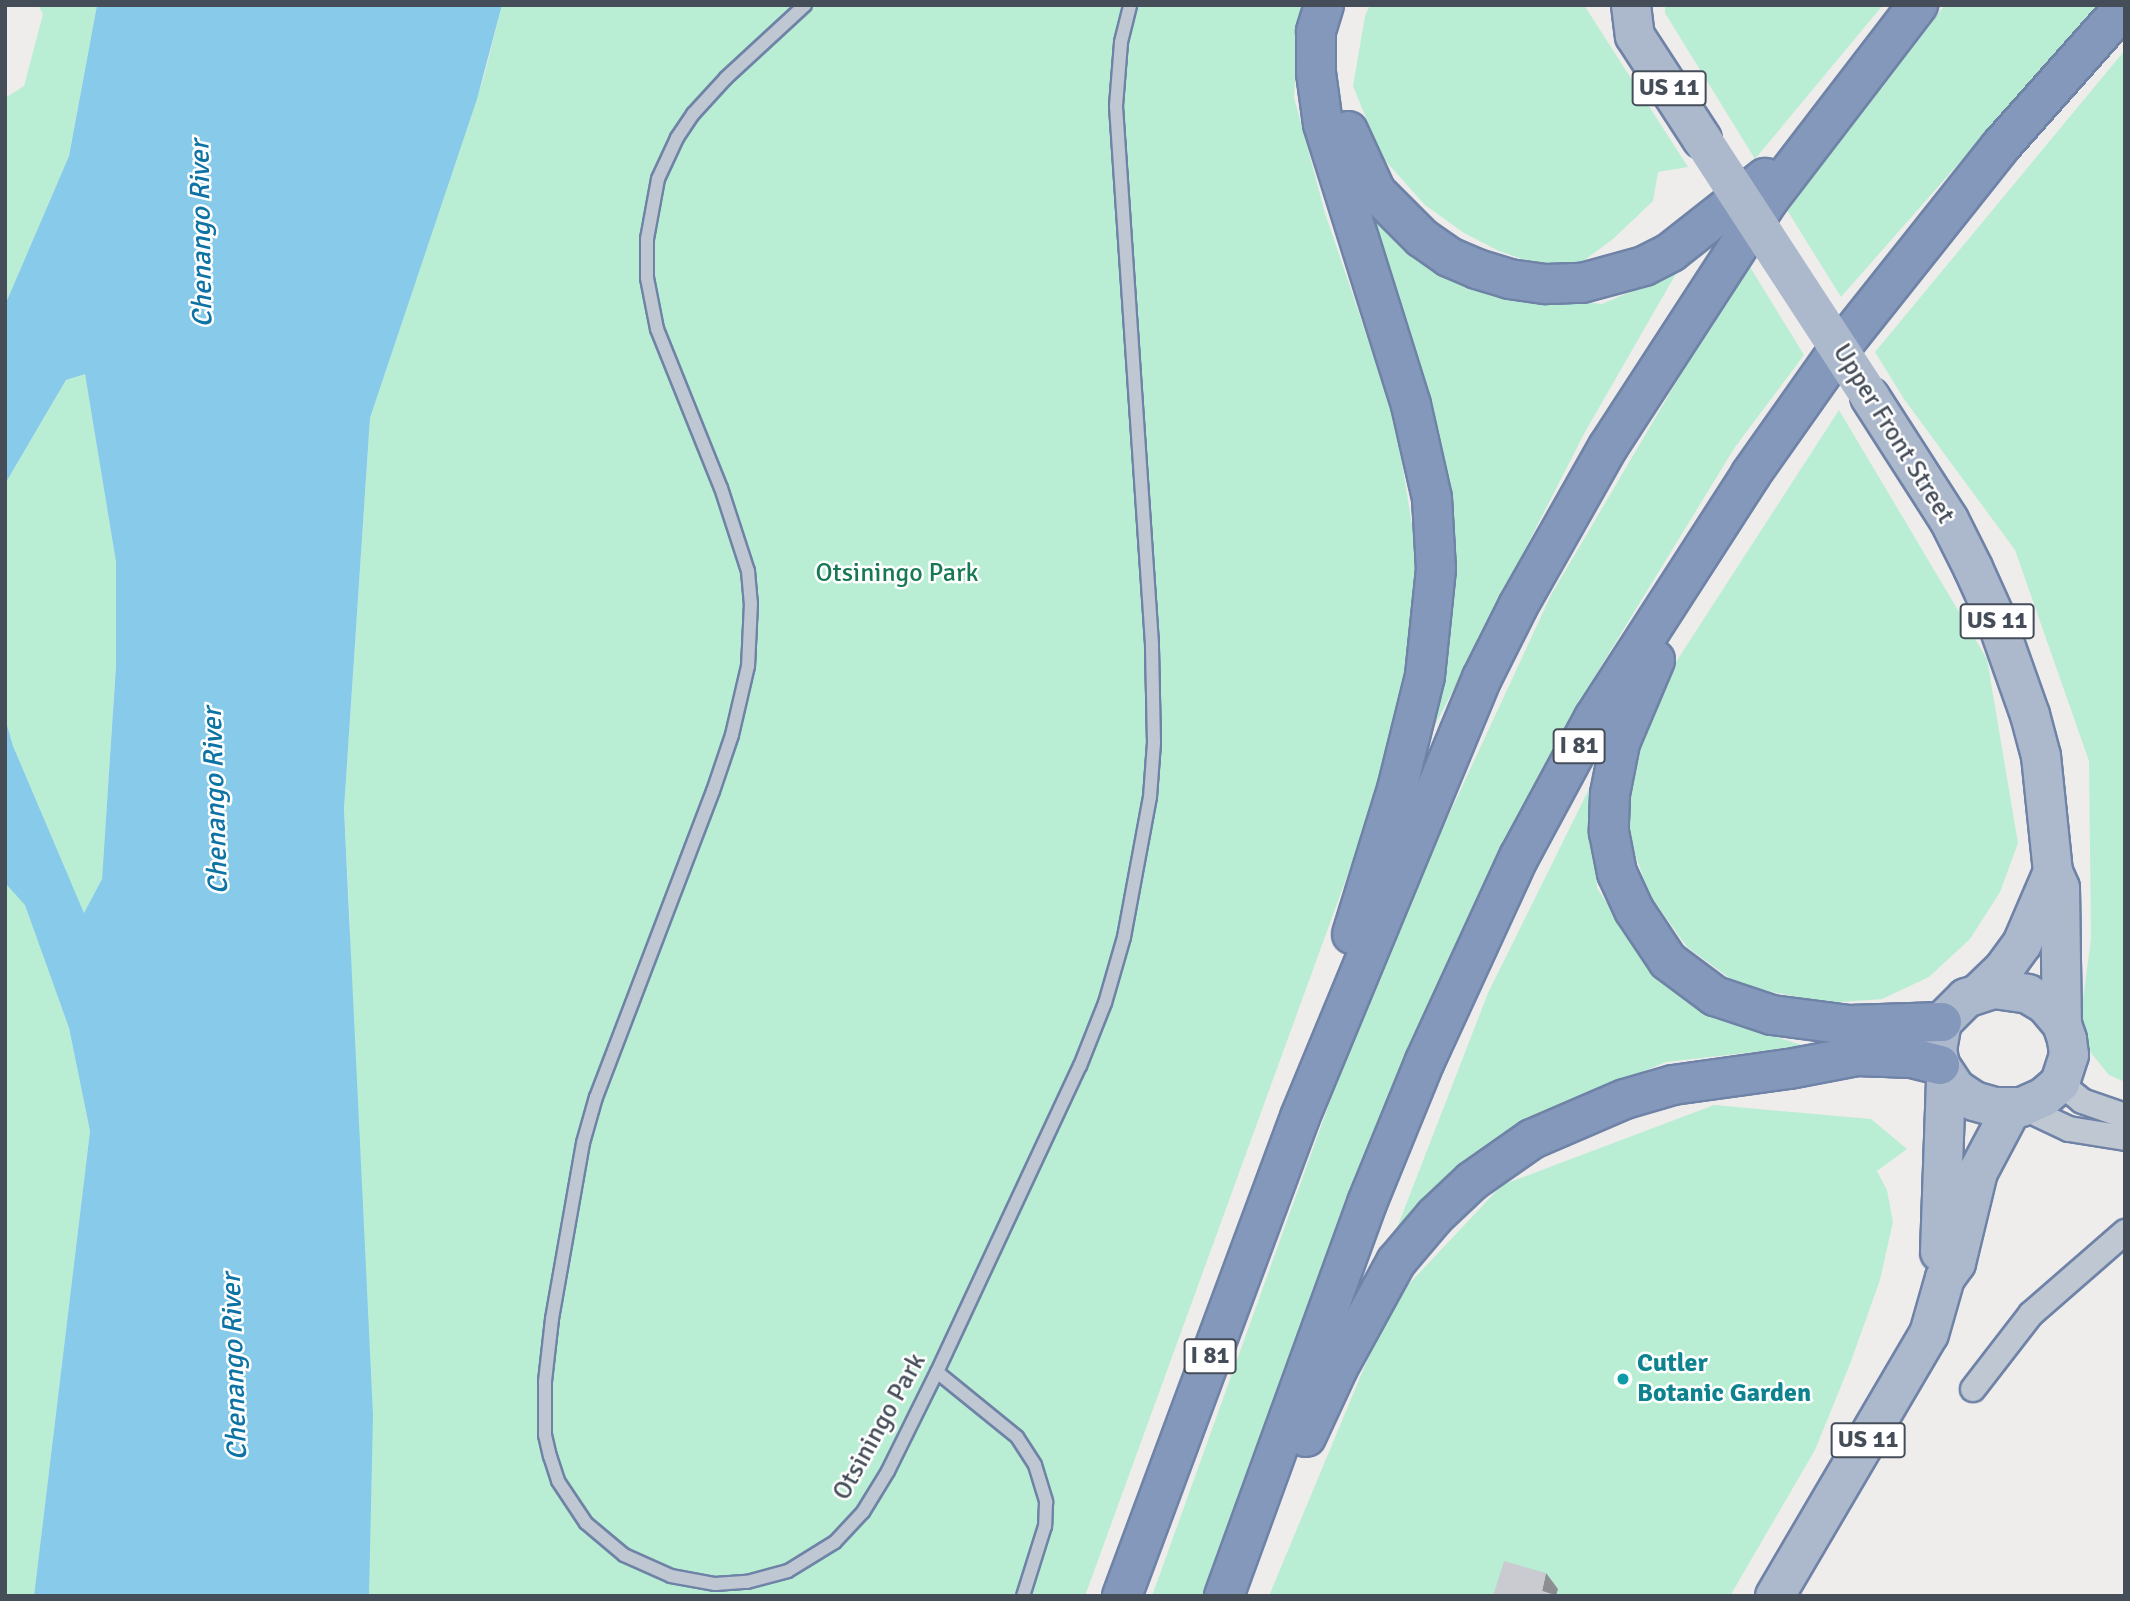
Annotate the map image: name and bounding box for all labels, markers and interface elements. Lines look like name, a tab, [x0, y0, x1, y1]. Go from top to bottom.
road number: US 11	[1630, 68, 1708, 108]
water label: Chenango River	[183, 140, 219, 328]
street label: Upper Front Street	[1825, 339, 1961, 529]
park label: Otsiningo Park	[815, 558, 979, 590]
road number: US 11	[1958, 600, 2036, 642]
water label: Chenango River	[195, 707, 235, 895]
road number: I 81	[1551, 726, 1607, 766]
water label: Chenango River	[214, 1273, 254, 1461]
road number: I 81	[1182, 1336, 1238, 1376]
street label: Otsiningo Park	[827, 1348, 933, 1506]
place label: Cutler Botanic Garden	[1637, 1348, 1811, 1410]
marker: Cutler Botanic Garden	[1615, 1371, 1631, 1387]
road number: US 11	[1829, 1420, 1906, 1460]

